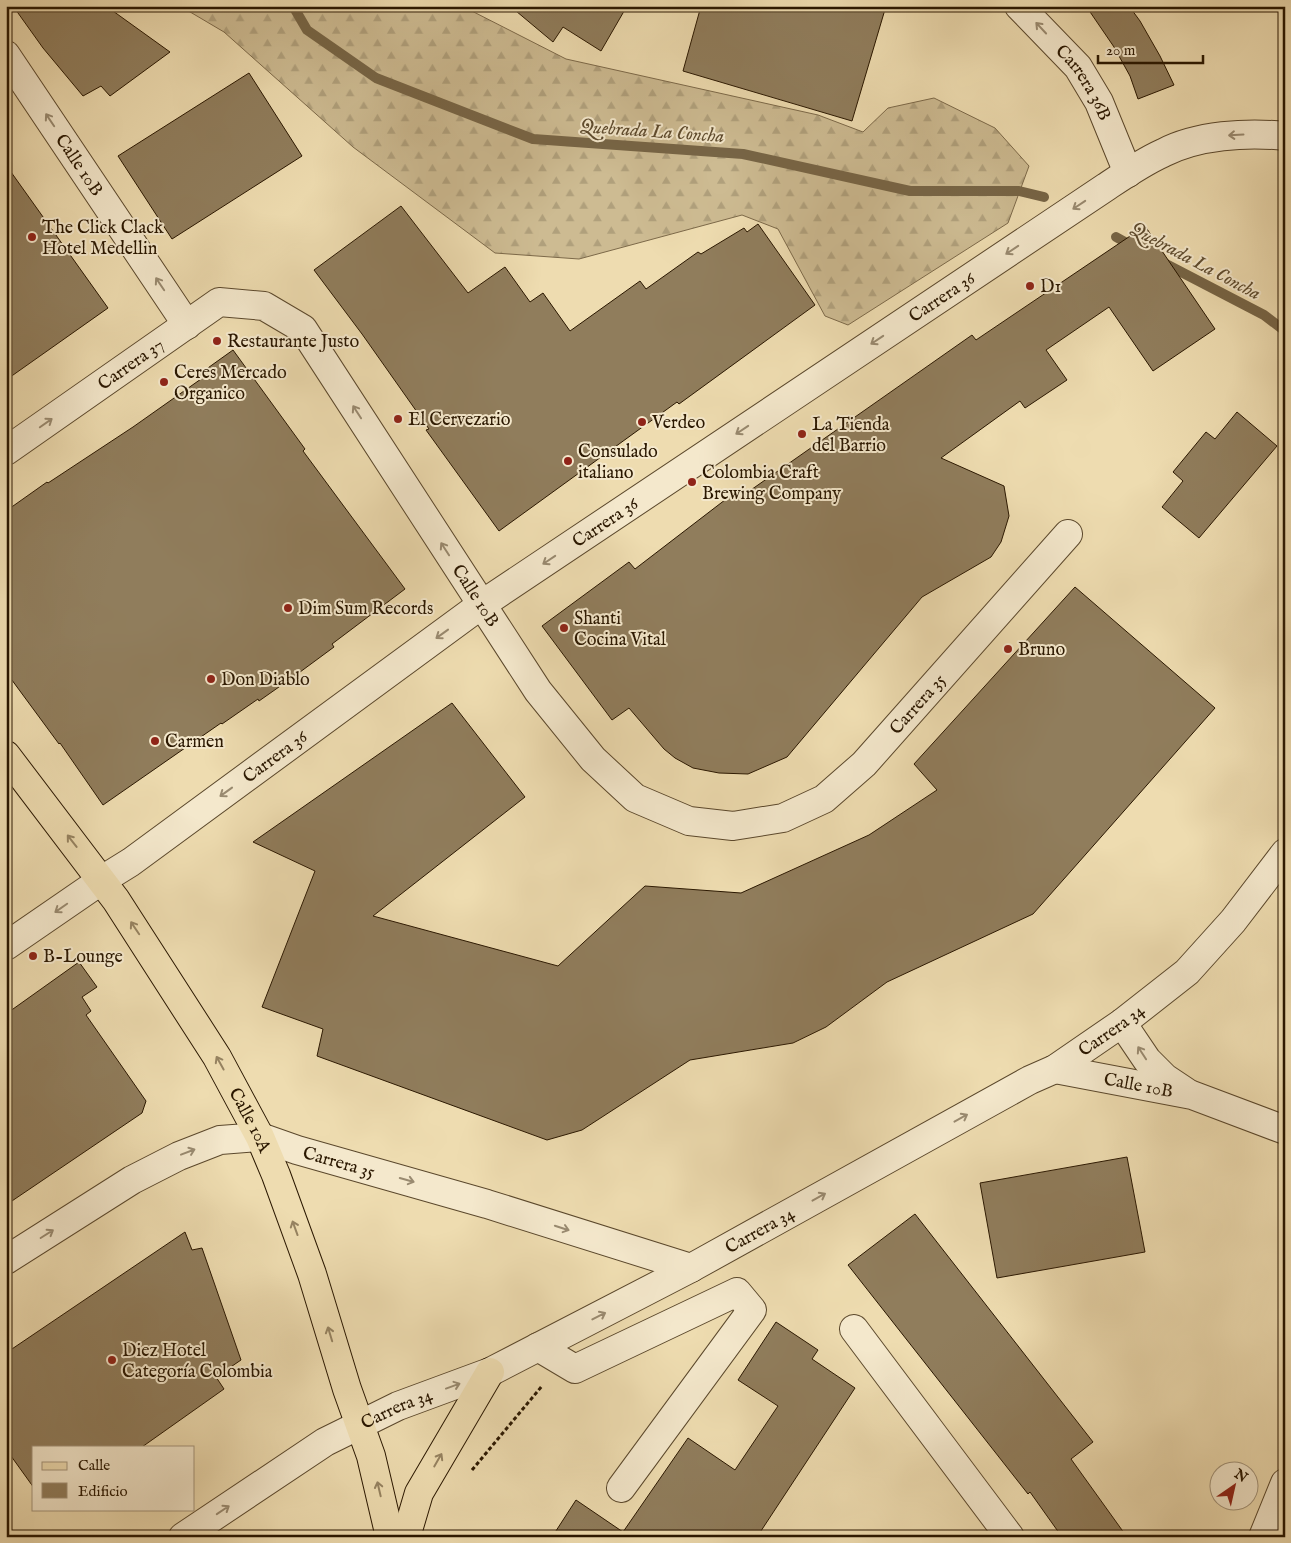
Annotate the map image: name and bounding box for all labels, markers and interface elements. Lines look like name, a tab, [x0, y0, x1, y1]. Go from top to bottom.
one-way arrow	[1035, 22, 1047, 34]
scale bar	[1098, 32, 1204, 64]
street label: Carrera 36B	[1050, 40, 1115, 124]
text: 20 m	[1106, 41, 1136, 60]
one-way arrow	[45, 113, 55, 127]
water label: Quebrada La Concha	[579, 115, 725, 149]
street label: Calle 10B	[49, 130, 107, 201]
one-way arrow	[1228, 131, 1244, 140]
one-way arrow	[1073, 200, 1087, 210]
place label: The Click Clack Hotel Medellin	[42, 217, 164, 261]
water label: Quebrada La Concha	[1126, 217, 1264, 306]
marker: The Click Clack Hotel Medellin	[26, 231, 38, 243]
one-way arrow	[1005, 245, 1019, 255]
street label: Carrera 36	[905, 268, 980, 329]
place label: D1	[1040, 276, 1061, 299]
one-way arrow	[155, 277, 165, 291]
marker: D1	[1024, 280, 1036, 292]
place label: Restaurante Justo	[227, 331, 359, 354]
street label: Carrera 37	[94, 334, 169, 396]
marker: Restaurante Justo	[211, 335, 223, 347]
one-way arrow	[870, 335, 884, 345]
place label: Ceres Mercado Organico	[174, 362, 287, 406]
marker: Ceres Mercado Organico	[158, 376, 170, 388]
one-way arrow	[352, 406, 362, 420]
place label: El Cervezario	[408, 409, 511, 432]
place label: Verdeo	[651, 412, 706, 435]
marker: El Cervezario	[392, 413, 404, 425]
place label: La Tienda del Barrio	[812, 414, 890, 458]
marker: Verdeo	[636, 416, 648, 428]
one-way arrow	[39, 418, 53, 428]
one-way arrow	[735, 425, 749, 436]
marker: La Tienda del Barrio	[796, 428, 808, 440]
place label: Consulado italiano	[578, 441, 658, 485]
marker: Consulado italiano	[562, 455, 574, 467]
place label: Colombia Craft Brewing Company	[702, 462, 841, 506]
marker: Colombia Craft Brewing Company	[686, 476, 698, 488]
street label: Carrera 36	[568, 493, 644, 554]
one-way arrow	[440, 542, 450, 556]
one-way arrow	[542, 555, 556, 565]
street label: Calle 10B	[446, 561, 503, 632]
place label: Dim Sum Records	[298, 598, 433, 621]
marker: Dim Sum Records	[282, 602, 294, 614]
place label: Shanti Cocina Vital	[574, 608, 666, 652]
marker: Shanti Cocina Vital	[558, 622, 570, 634]
one-way arrow	[436, 628, 449, 639]
place label: Bruno	[1018, 639, 1065, 662]
marker: Bruno	[1002, 643, 1014, 655]
place label: Don Diablo	[221, 669, 310, 692]
street label: Carrera 35	[885, 669, 952, 740]
marker: Don Diablo	[205, 673, 217, 685]
street label: Carrera 36	[239, 726, 313, 789]
place label: Carmen	[165, 731, 224, 754]
marker: Carmen	[149, 735, 161, 747]
one-way arrow	[219, 787, 233, 797]
one-way arrow	[67, 835, 78, 848]
one-way arrow	[55, 903, 69, 913]
one-way arrow	[129, 922, 139, 936]
place label: B-Lounge	[43, 946, 123, 969]
marker: B-Lounge	[27, 950, 39, 962]
street label: Carrera 34	[1074, 999, 1150, 1063]
one-way arrow	[1137, 1046, 1147, 1060]
one-way arrow	[215, 1055, 225, 1070]
street label: Calle 10B	[1102, 1068, 1175, 1104]
street label: Calle 10A	[223, 1084, 276, 1157]
one-way arrow	[953, 1113, 968, 1123]
street label: Carrera 35	[300, 1142, 378, 1185]
one-way arrow	[180, 1147, 195, 1156]
one-way arrow	[399, 1176, 415, 1186]
one-way arrow	[811, 1192, 826, 1202]
street label: Carrera 34	[721, 1203, 799, 1260]
one-way arrow	[290, 1221, 299, 1236]
one-way arrow	[554, 1223, 570, 1233]
one-way arrow	[40, 1229, 54, 1239]
one-way arrow	[591, 1311, 606, 1321]
one-way arrow	[325, 1327, 335, 1343]
place label: Diez Hotel Categoría Colombia	[122, 1340, 273, 1384]
marker: Diez Hotel Categoría Colombia	[106, 1354, 118, 1366]
one-way arrow	[444, 1381, 460, 1390]
street label: Carrera 34	[357, 1384, 436, 1435]
legend	[32, 1446, 195, 1510]
one-way arrow	[433, 1453, 443, 1468]
text: Calle	[78, 1456, 110, 1475]
north arrow	[1208, 1460, 1258, 1510]
text: N	[1230, 1465, 1251, 1487]
text: Edificio	[78, 1482, 128, 1501]
one-way arrow	[374, 1482, 383, 1498]
one-way arrow	[216, 1505, 230, 1515]

